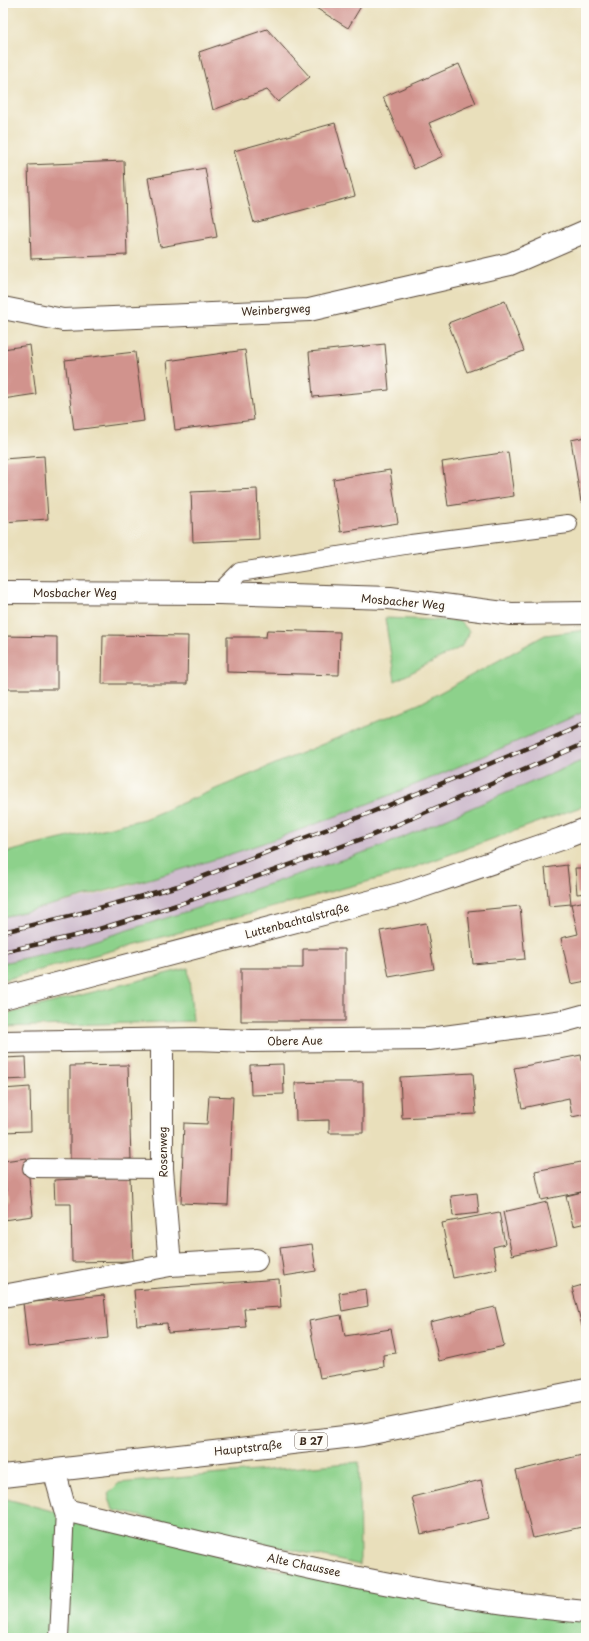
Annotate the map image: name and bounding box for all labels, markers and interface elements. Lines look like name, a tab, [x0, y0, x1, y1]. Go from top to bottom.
street label: Weinbergweg	[241, 299, 311, 320]
street label: Mosbacher Weg	[33, 584, 117, 601]
street label: Mosbacher Weg	[360, 589, 446, 614]
street label: Luttenbachtalstraße	[243, 898, 351, 943]
street label: Obere Aue	[267, 1032, 323, 1049]
street label: Rosenweg	[154, 1126, 171, 1178]
road number: B 27	[295, 1433, 327, 1449]
street label: Hauptstraße	[213, 1435, 283, 1460]
street label: Alte Chaussee	[266, 1548, 342, 1581]

